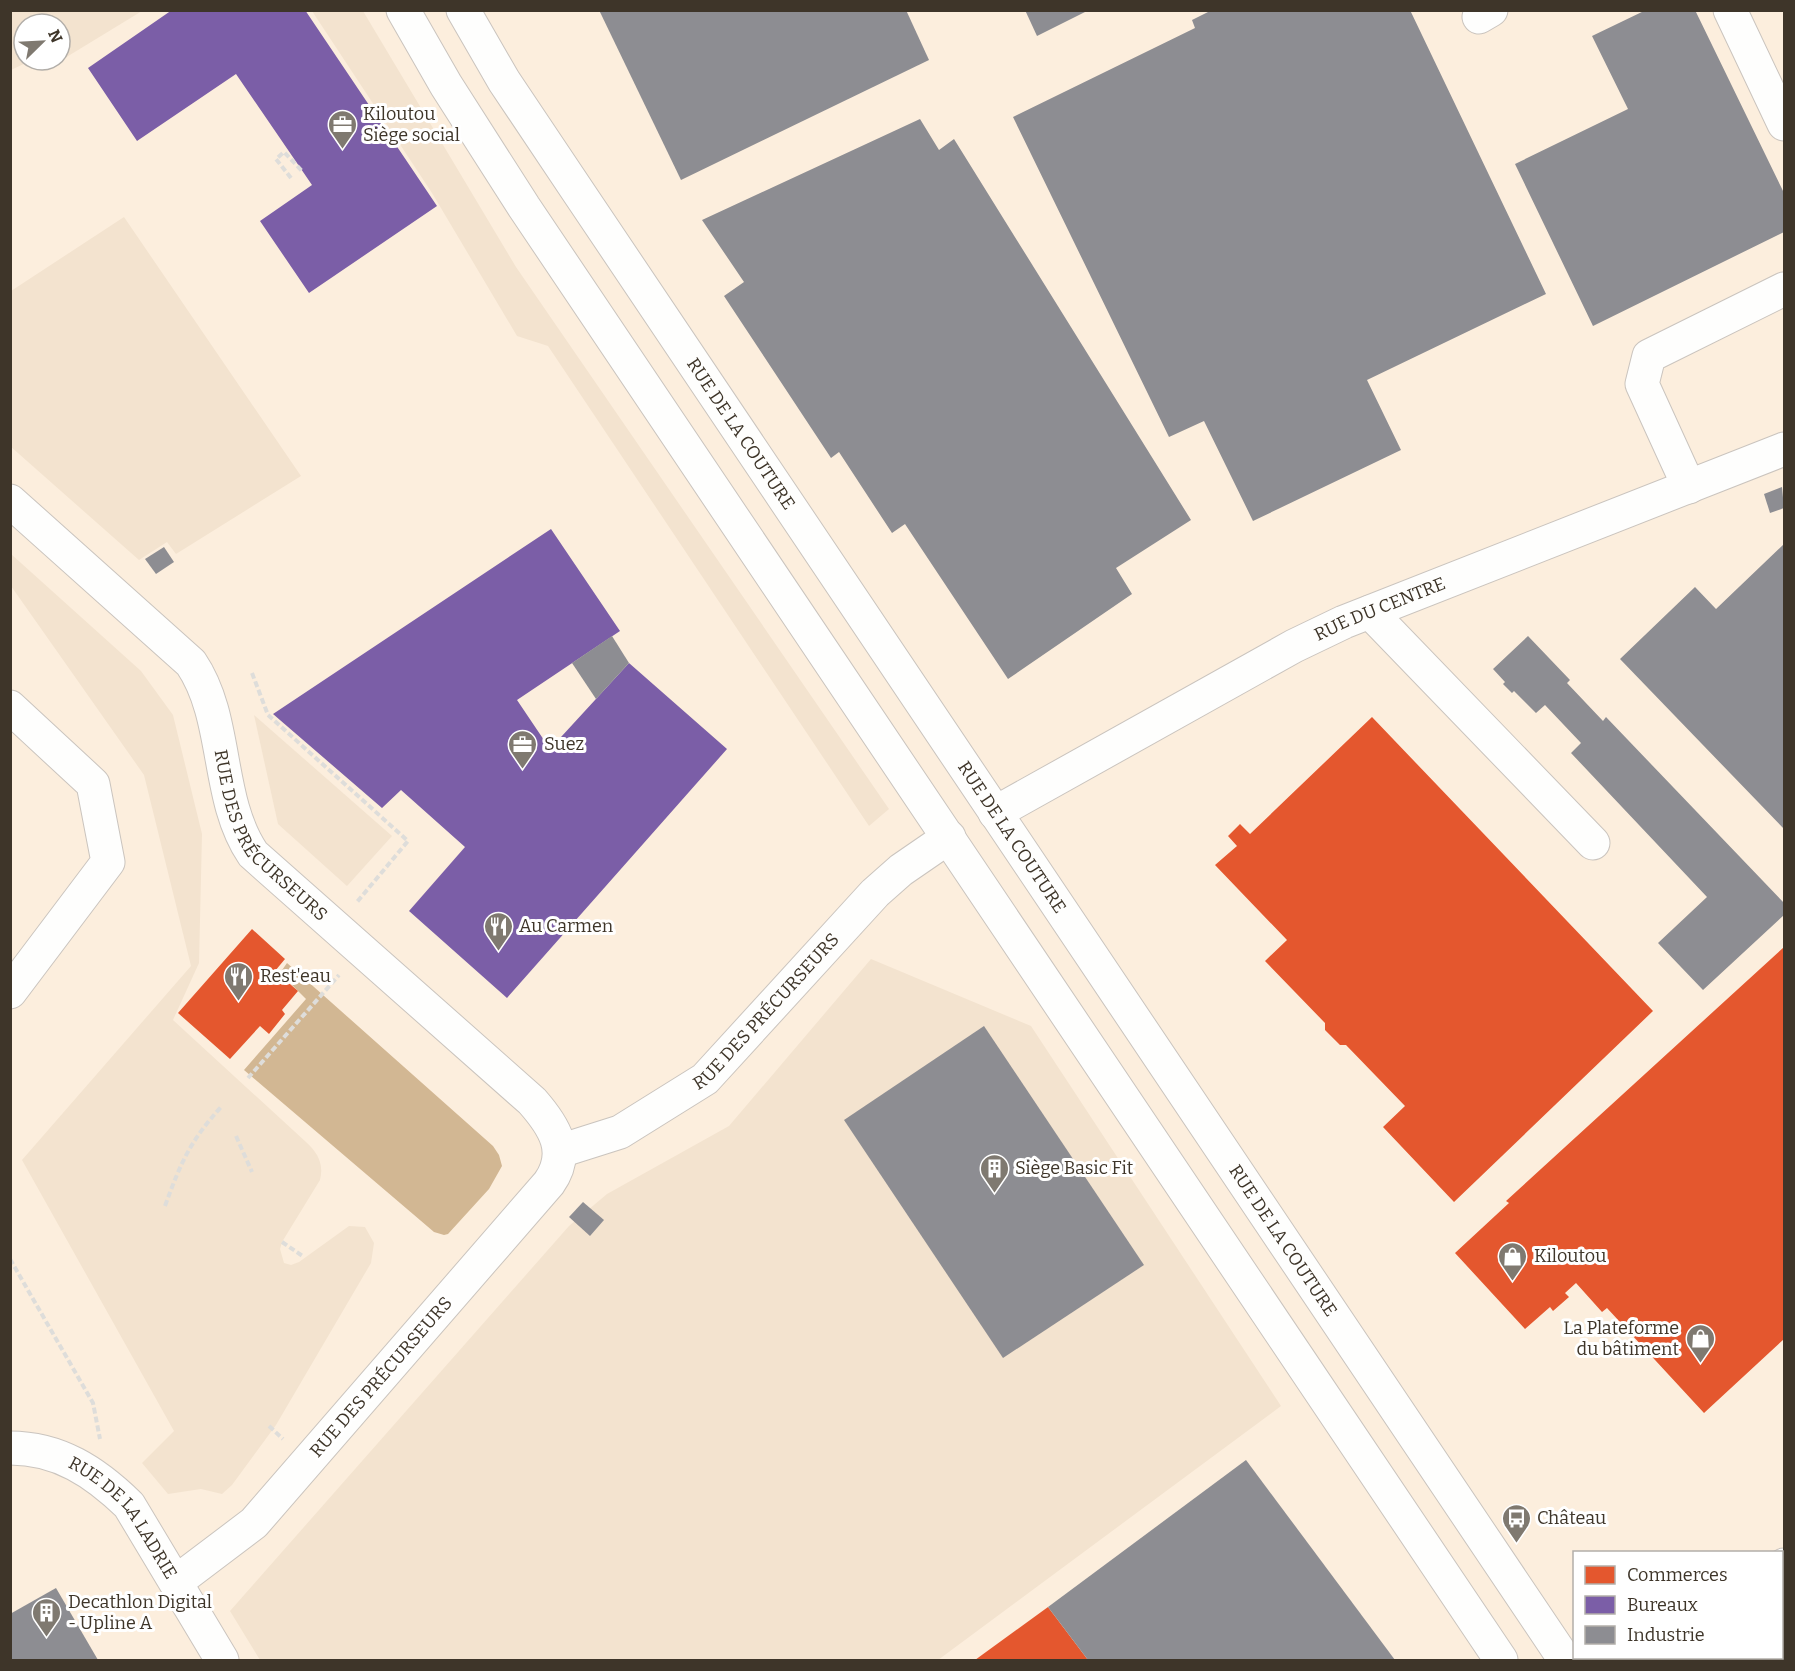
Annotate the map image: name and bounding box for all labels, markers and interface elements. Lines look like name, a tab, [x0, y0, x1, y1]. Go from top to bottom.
north arrow	[12, 12, 72, 72]
text: N	[44, 27, 66, 46]
place label: Kiloutou Siège social	[363, 103, 460, 146]
office icon: Kiloutou Siège social	[326, 108, 358, 150]
street label: RUE DE LA COUTURE	[682, 354, 800, 514]
street label: RUE DU CENTRE	[1311, 572, 1448, 646]
office icon: Suez	[507, 728, 539, 770]
place label: Suez	[544, 733, 584, 755]
street label: RUE DES PRÉCURSEURS	[210, 748, 332, 926]
street label: RUE DE LA COUTURE	[953, 757, 1071, 917]
restaurant icon: Au Carmen	[482, 910, 514, 952]
place label: Au Carmen	[519, 915, 614, 937]
street label: RUE DES PRÉCURSEURS	[689, 929, 844, 1095]
restaurant icon: Rest'eau	[223, 960, 255, 1002]
place label: Rest'eau	[260, 965, 331, 987]
building icon: Siège Basic Fit	[978, 1152, 1010, 1194]
place label: Siège Basic Fit	[1015, 1157, 1134, 1179]
street label: RUE DE LA COUTURE	[1224, 1160, 1342, 1321]
shop icon: Kiloutou	[1497, 1240, 1529, 1282]
place label: Kiloutou	[1534, 1245, 1606, 1267]
street label: RUE DES PRÉCURSEURS	[305, 1292, 457, 1462]
place label: La Plateforme du bâtiment	[1563, 1317, 1679, 1360]
shop icon: La Plateforme du bâtiment	[1684, 1322, 1716, 1364]
street label: RUE DE LA LADRIE	[65, 1452, 182, 1583]
bus stop icon: Château	[1500, 1502, 1532, 1544]
place label: Château	[1537, 1507, 1606, 1529]
legend	[1573, 1551, 1783, 1659]
text: Commerces	[1627, 1564, 1728, 1586]
place label: Decathlon Digital - Upline A	[68, 1591, 212, 1634]
text: Bureaux	[1627, 1594, 1698, 1616]
building icon: Decathlon Digital - Upline A	[31, 1596, 63, 1638]
text: Industrie	[1627, 1624, 1705, 1646]

